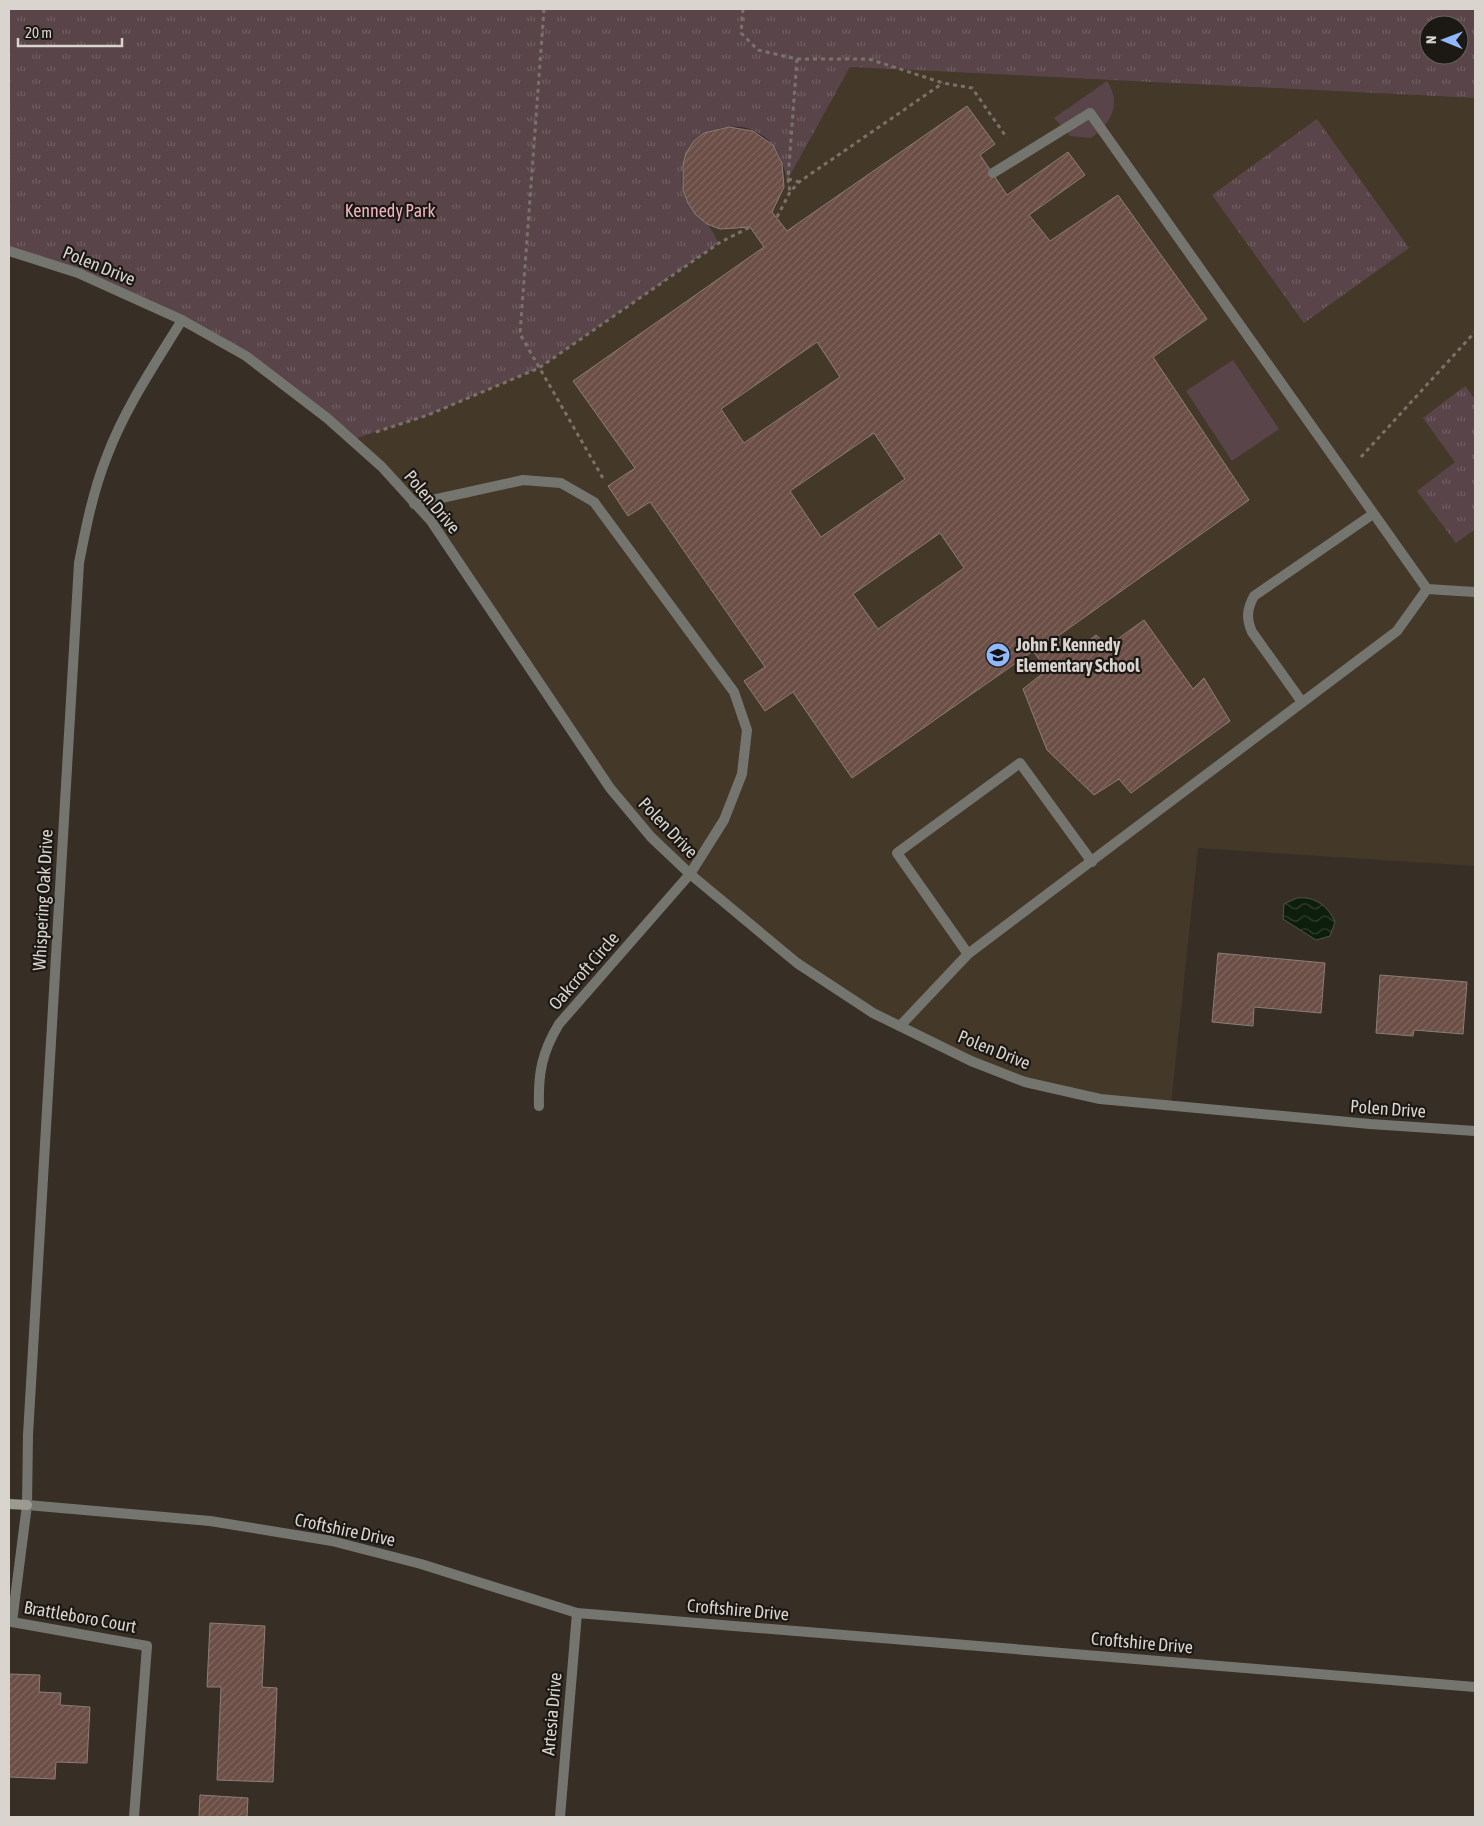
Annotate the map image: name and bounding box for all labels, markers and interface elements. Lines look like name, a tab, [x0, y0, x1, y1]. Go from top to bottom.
scale bar	[18, 15, 121, 47]
north arrow	[1419, 15, 1469, 65]
text: 20 m	[25, 24, 52, 41]
text: N	[1423, 36, 1439, 44]
park label: Kennedy Park	[345, 200, 435, 221]
street label: Polen Drive	[60, 242, 138, 290]
street label: Polen Drive	[400, 466, 465, 538]
place label: John F. Kennedy Elementary School	[1015, 634, 1140, 676]
school or university icon: John F. Kennedy Elementary School	[985, 642, 1011, 668]
street label: Polen Drive	[634, 793, 702, 862]
street label: Whispering Oak Drive	[28, 829, 57, 971]
street label: Oakcroft Circle	[544, 927, 623, 1014]
street label: Polen Drive	[955, 1026, 1033, 1074]
street label: Polen Drive	[1349, 1095, 1427, 1122]
street label: Croftshire Drive	[293, 1509, 397, 1550]
street label: Croftshire Drive	[686, 1595, 790, 1624]
street label: Brattleboro Court	[22, 1596, 138, 1637]
street label: Croftshire Drive	[1090, 1628, 1194, 1657]
street label: Artesia Drive	[537, 1671, 566, 1756]

